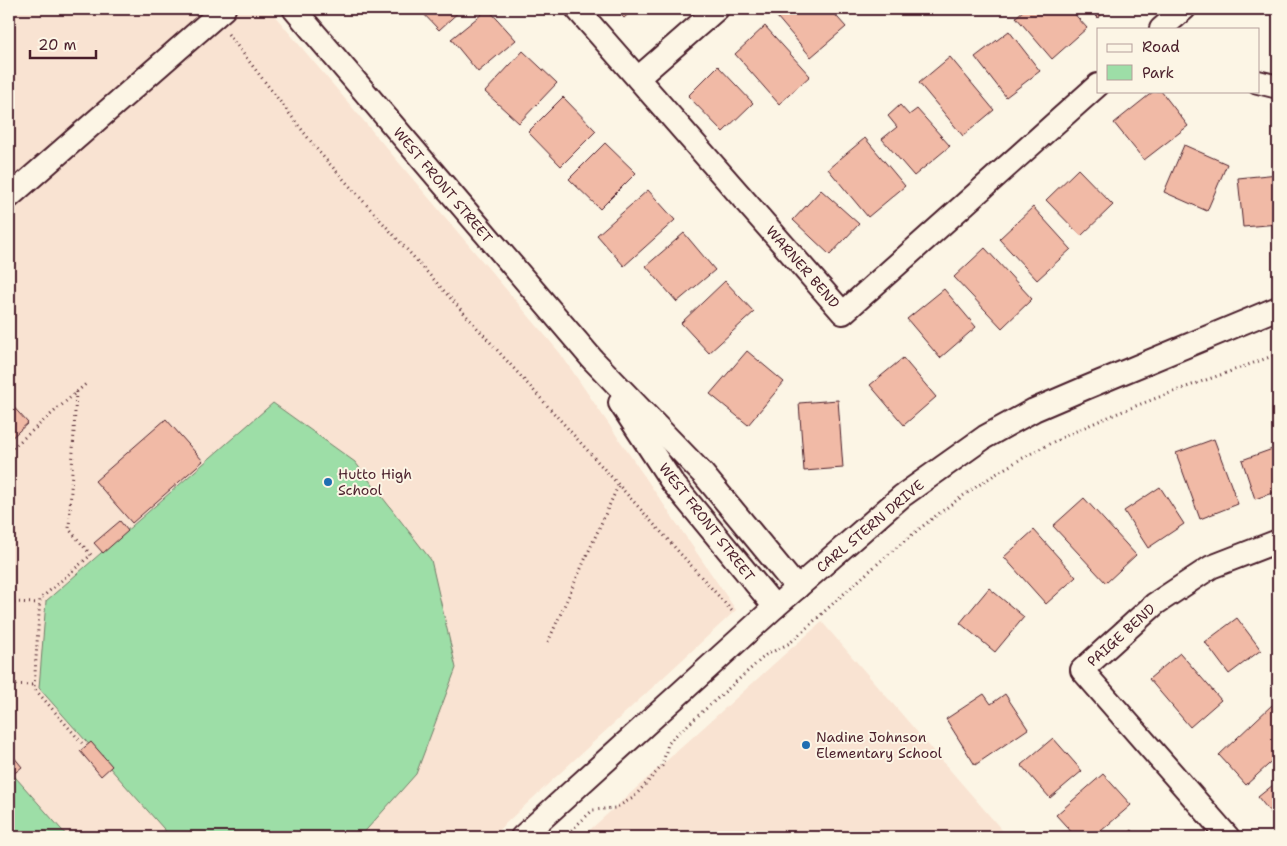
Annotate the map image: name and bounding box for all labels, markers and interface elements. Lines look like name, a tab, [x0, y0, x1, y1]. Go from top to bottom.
scale bar	[30, 28, 96, 60]
legend	[1097, 28, 1260, 92]
text: 20 m	[38, 35, 77, 55]
text: Road	[1142, 37, 1180, 57]
text: Park	[1142, 63, 1174, 83]
street label: WEST FRONT STREET	[389, 124, 497, 247]
street label: WARNER BEND	[762, 222, 844, 312]
street label: WEST FRONT STREET	[655, 459, 759, 585]
place label: Hutto High School	[338, 465, 412, 499]
street label: CARL STERN DRIVE	[812, 475, 928, 576]
marker: Hutto High School	[322, 476, 334, 488]
street label: PAIGE BEND	[1083, 600, 1159, 670]
place label: Nadine Johnson Elementary School	[816, 728, 943, 762]
marker: Nadine Johnson Elementary School	[800, 739, 812, 751]

